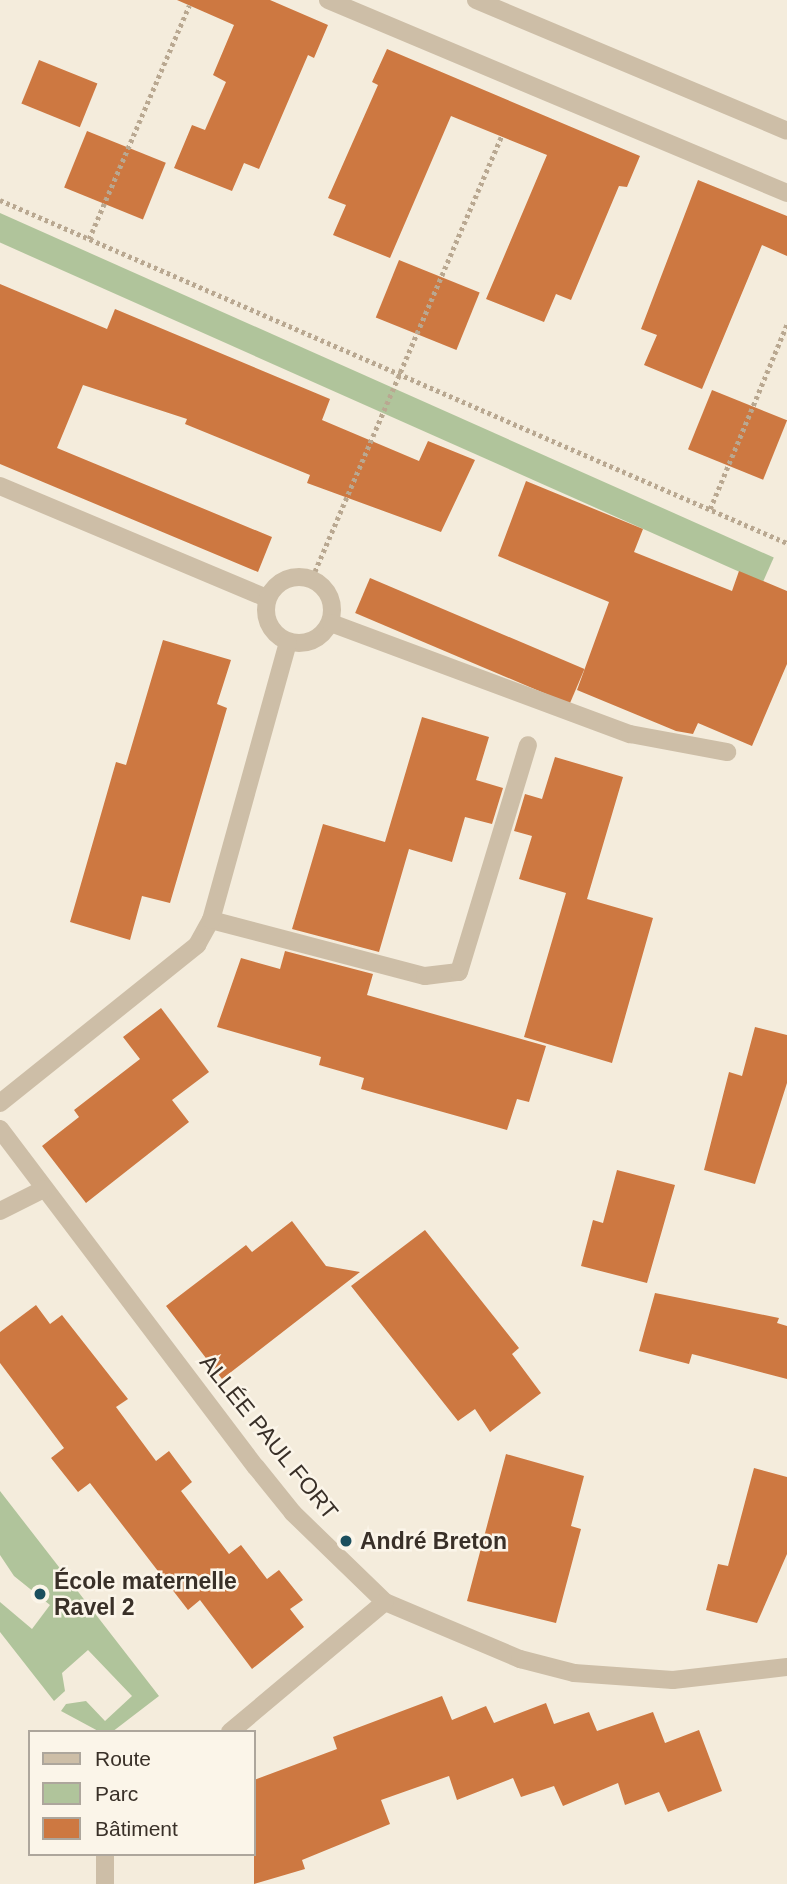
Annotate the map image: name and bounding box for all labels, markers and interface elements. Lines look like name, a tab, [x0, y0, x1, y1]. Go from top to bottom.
street label: ALLÉE PAUL FORT	[194, 1349, 344, 1525]
place label: André Breton	[360, 1527, 507, 1555]
marker: André Breton	[338, 1533, 354, 1549]
place label: École maternelle Ravel 2	[54, 1567, 237, 1621]
marker: École maternelle Ravel 2	[32, 1586, 48, 1602]
legend	[28, 1730, 256, 1856]
text: Route	[95, 1747, 151, 1770]
text: Parc	[95, 1782, 138, 1805]
text: Bâtiment	[95, 1817, 178, 1840]

